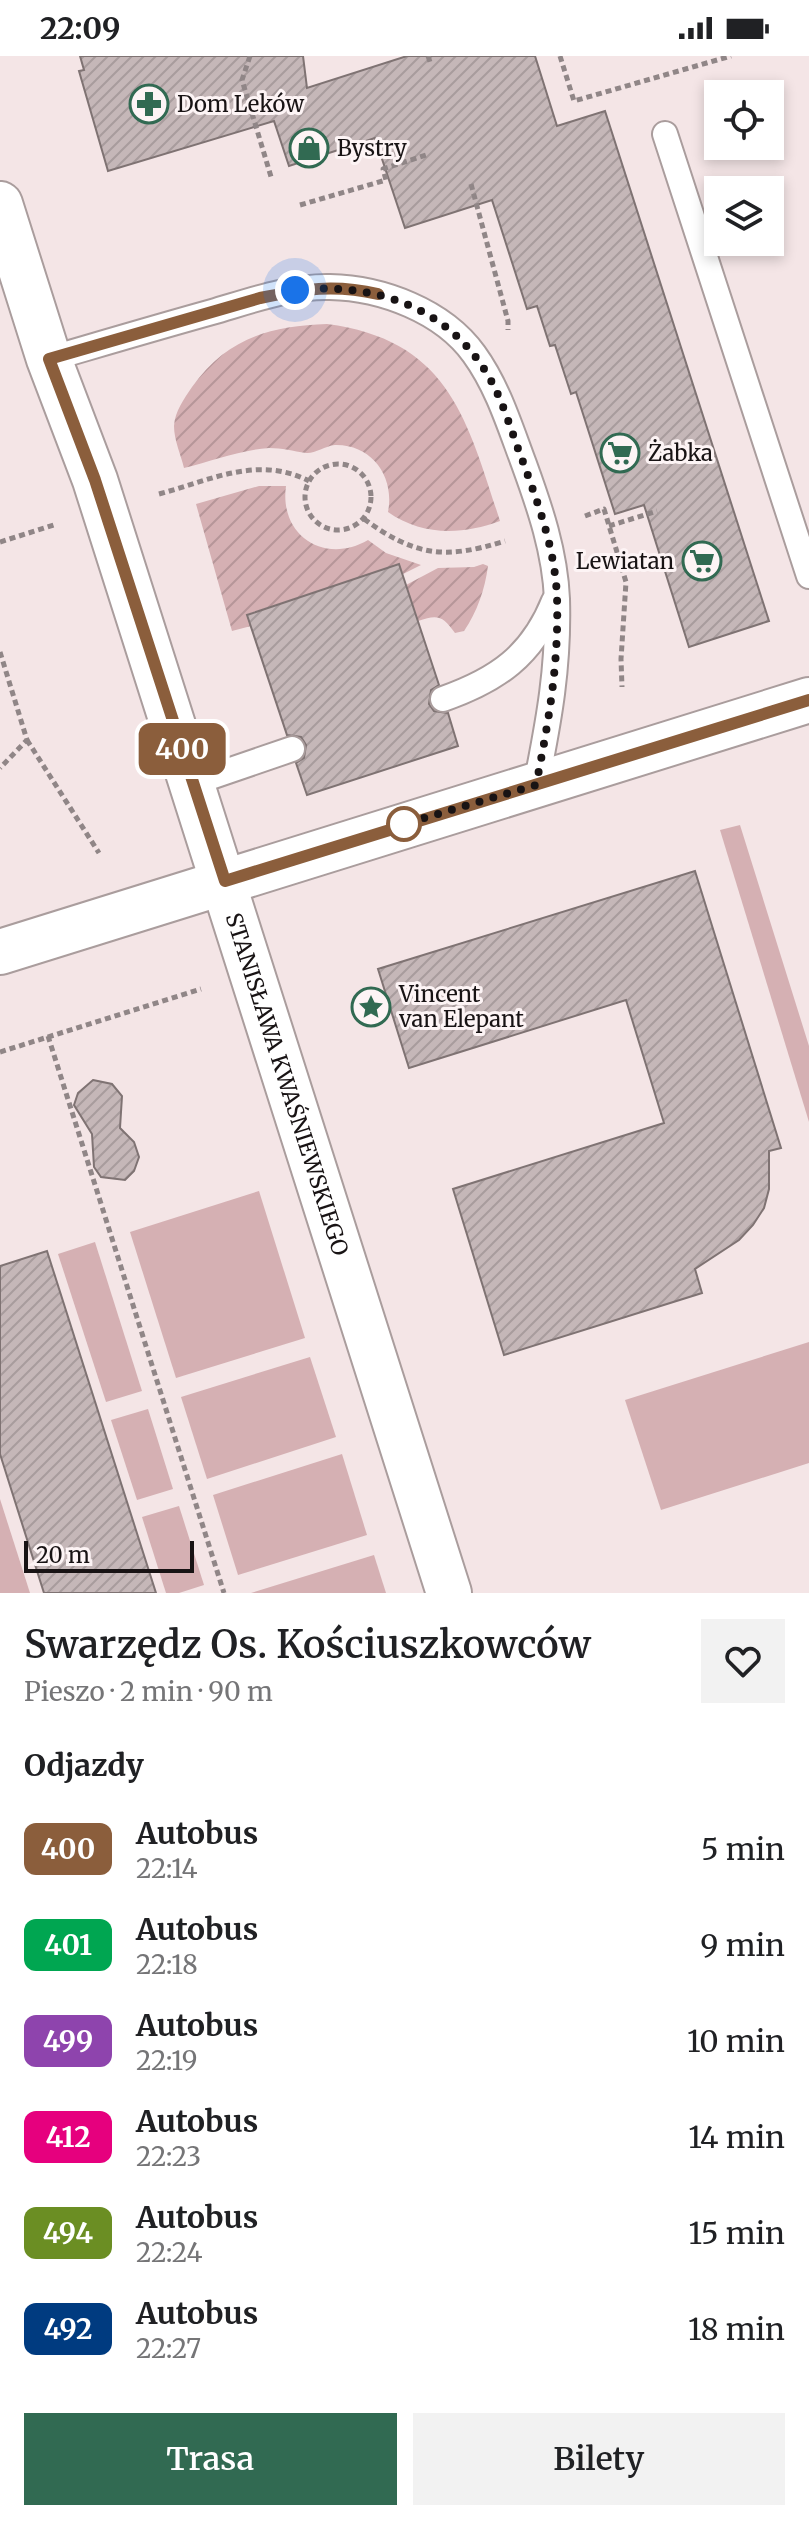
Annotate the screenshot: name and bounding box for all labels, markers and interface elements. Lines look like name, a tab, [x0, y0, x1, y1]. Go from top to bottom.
text: 22:09	[40, 9, 120, 47]
map controls	[704, 80, 784, 256]
button: locate	[704, 80, 784, 160]
pharmacy icon: Dom Leków	[128, 83, 170, 125]
place label: Dom Leków	[177, 90, 304, 118]
shop icon: Bystry	[288, 127, 330, 169]
place label: Bystry	[337, 134, 407, 162]
button: layers	[704, 176, 784, 256]
your location	[275, 270, 315, 310]
supermarket icon: Żabka	[599, 432, 641, 474]
place label: Żabka	[648, 439, 713, 467]
supermarket icon: Lewiatan	[681, 540, 723, 582]
place label: Lewiatan	[576, 547, 674, 575]
line badge: 400	[136, 723, 228, 775]
text: 400	[155, 731, 209, 767]
unlabelled marker	[387, 807, 421, 841]
street label: STANISŁAWA KWAŚNIEWSKIEGO	[220, 909, 355, 1259]
place label: Vincent van Elepant	[398, 980, 524, 1033]
place icon: Vincent van Elepant	[350, 986, 392, 1028]
scale bar	[24, 1537, 194, 1573]
text: 20 m	[36, 1541, 90, 1569]
button: heart	[701, 1619, 785, 1703]
text: Swarzędz Os. Kościuszkowców	[24, 1621, 591, 1668]
text: Pieszo · 2 min · 90 m	[24, 1675, 273, 1708]
text: Odjazdy	[24, 1746, 144, 1784]
text: Autobus	[136, 1814, 258, 1852]
text: 5 min	[701, 1830, 785, 1868]
text: 400	[41, 1831, 95, 1867]
text: 22:14	[136, 1852, 198, 1885]
text: Autobus	[136, 1910, 258, 1948]
text: 9 min	[700, 1926, 785, 1964]
text: 401	[44, 1927, 92, 1963]
text: 22:18	[136, 1948, 198, 1981]
text: Autobus	[136, 2006, 258, 2044]
text: 10 min	[687, 2022, 785, 2060]
text: 499	[43, 2023, 93, 2059]
text: 22:19	[136, 2044, 197, 2077]
text: Autobus	[136, 2102, 258, 2140]
text: 14 min	[688, 2118, 785, 2156]
text: 412	[45, 2119, 91, 2155]
text: 22:23	[136, 2140, 201, 2173]
text: Autobus	[136, 2198, 258, 2236]
text: 15 min	[688, 2214, 785, 2252]
text: 494	[43, 2215, 93, 2251]
text: 22:24	[136, 2236, 202, 2269]
text: Autobus	[136, 2294, 258, 2332]
text: 18 min	[688, 2310, 785, 2348]
text: 492	[44, 2311, 92, 2347]
text: 22:27	[136, 2332, 201, 2365]
button: Trasa	[24, 2413, 397, 2505]
button: Bilety	[413, 2413, 785, 2505]

